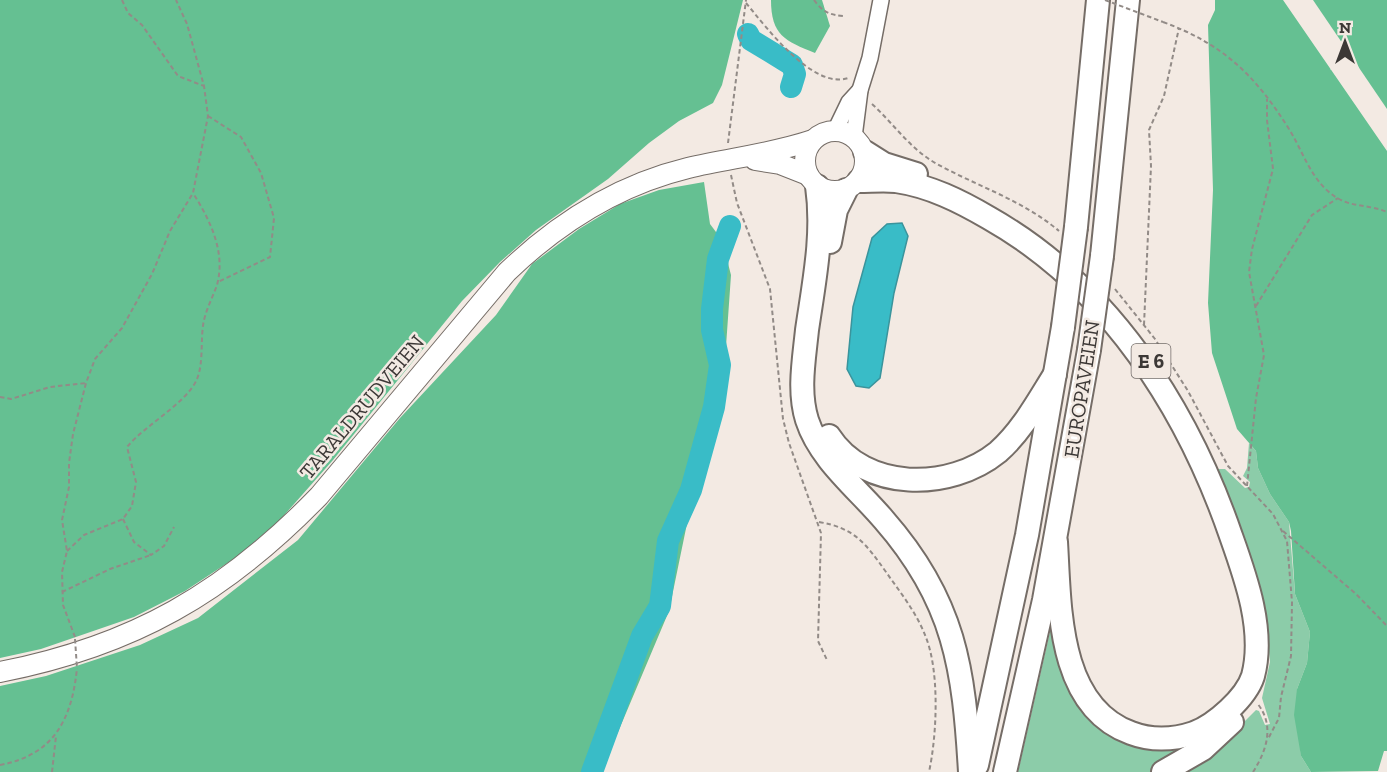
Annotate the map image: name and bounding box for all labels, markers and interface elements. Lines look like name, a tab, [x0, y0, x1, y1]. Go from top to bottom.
north arrow	[1315, 12, 1375, 72]
text: N	[1339, 18, 1351, 37]
street label: EUROPAVEIEN	[1058, 318, 1105, 460]
street label: TARALDRUDVEIEN	[294, 329, 429, 484]
road number: E 6	[1132, 344, 1170, 378]

